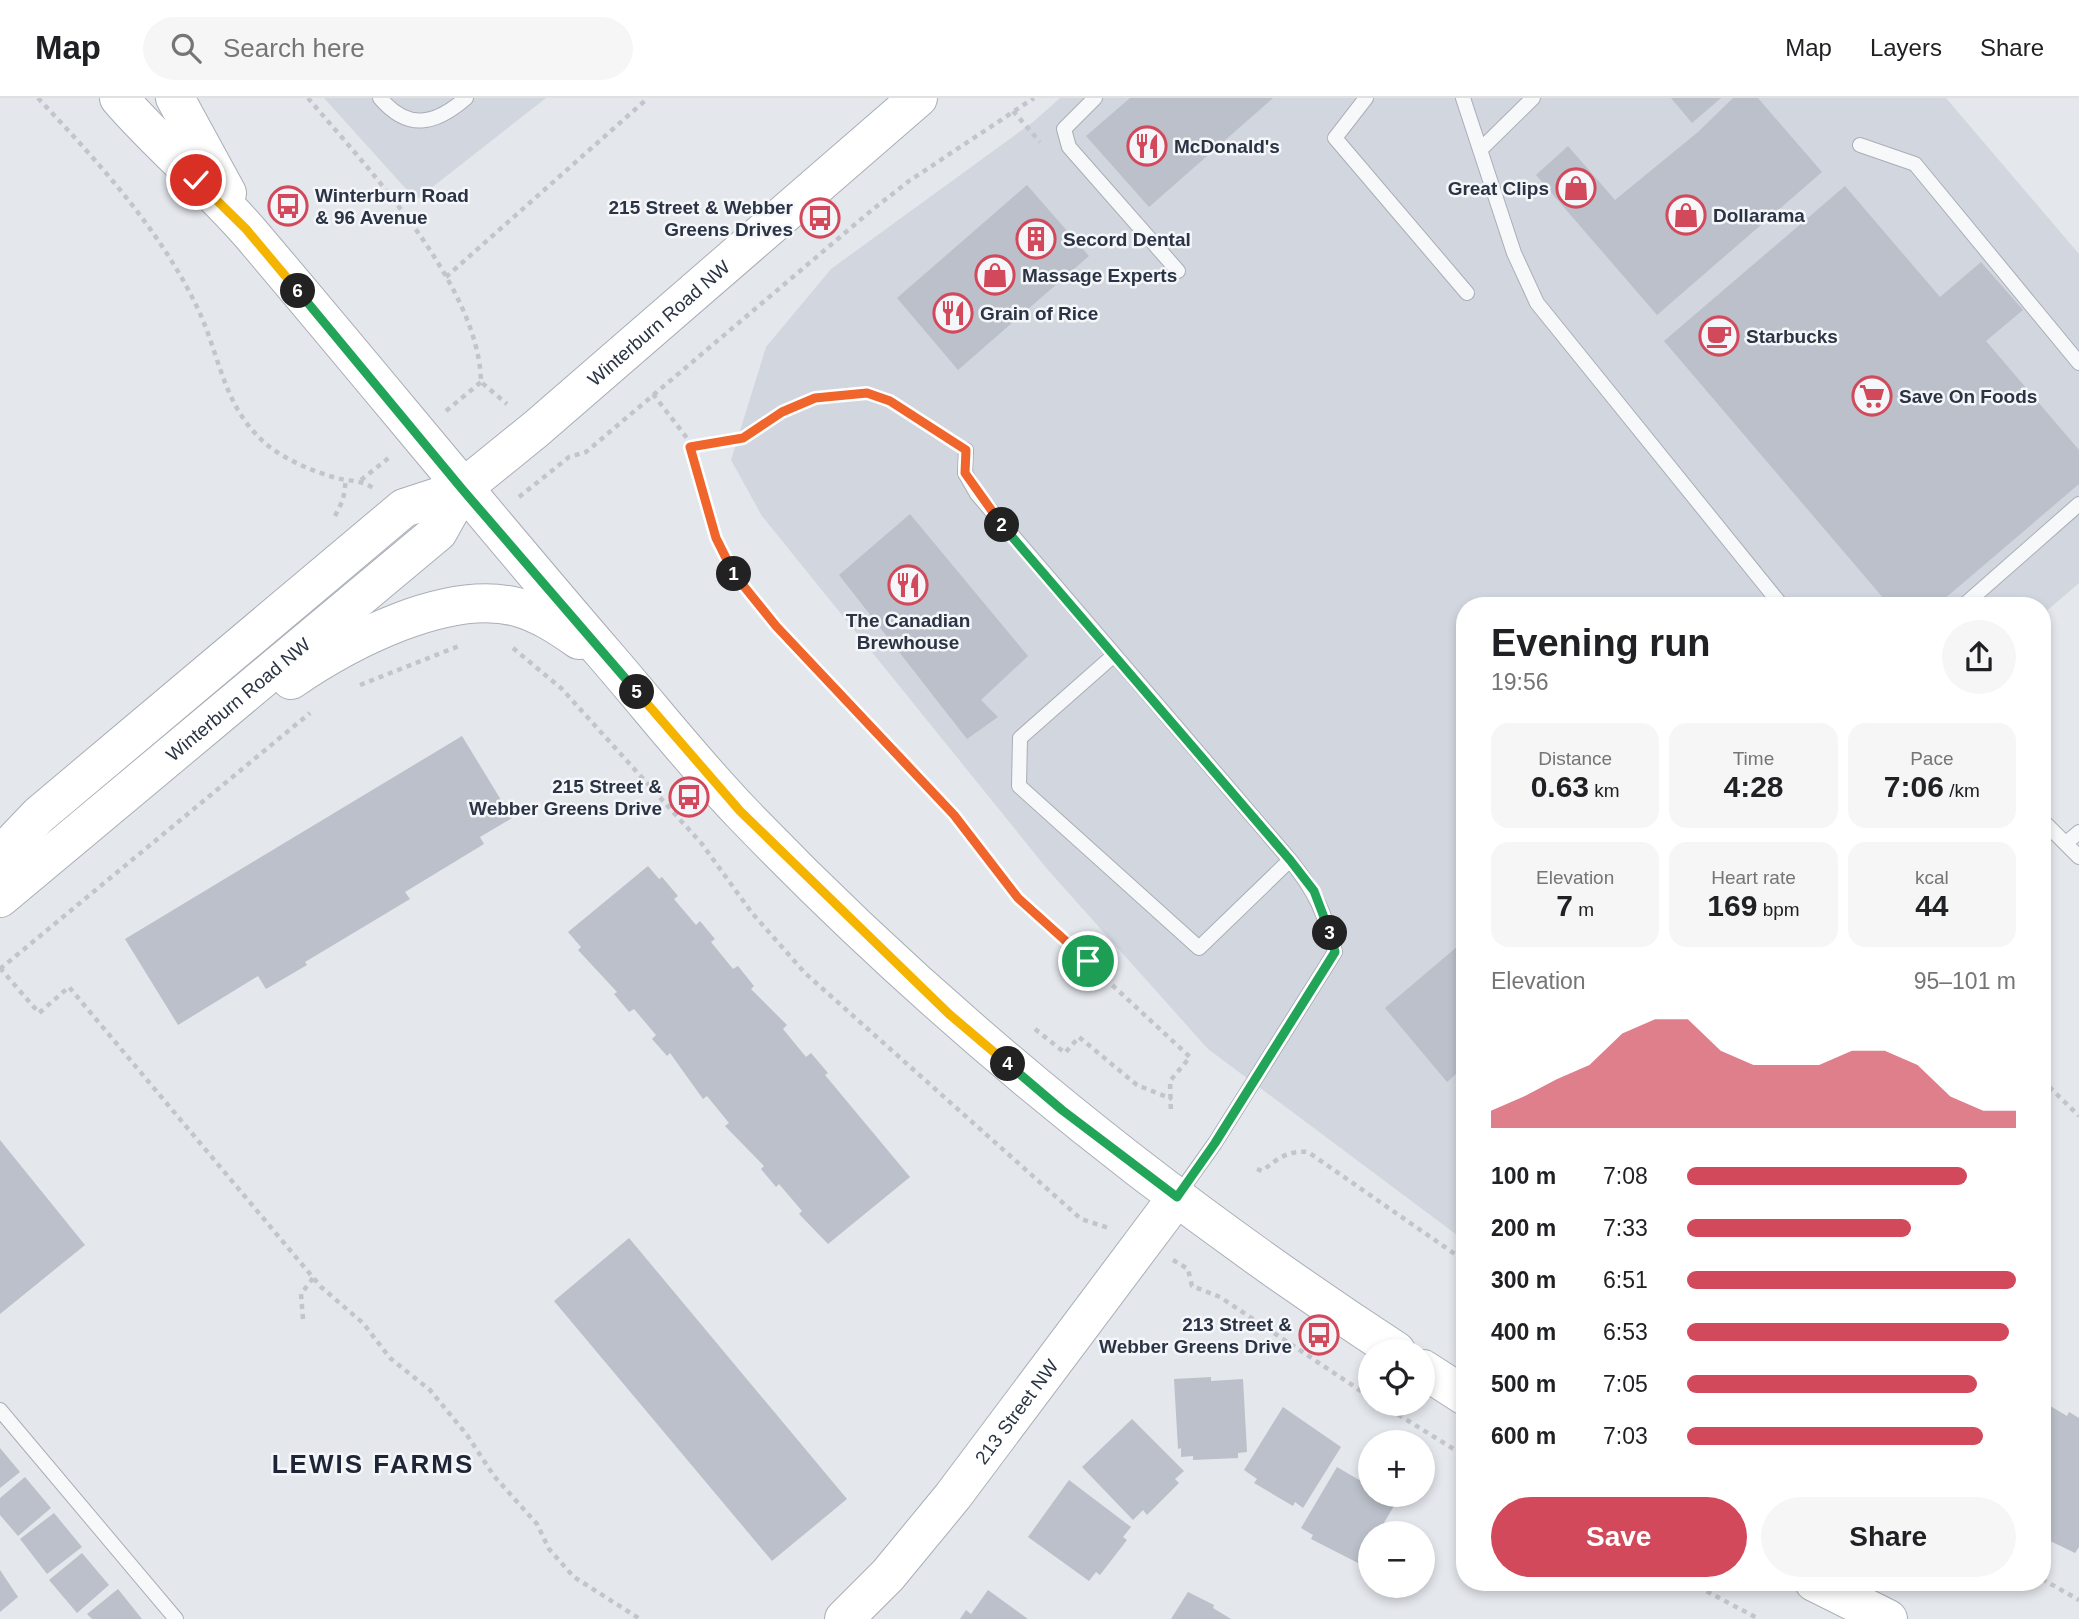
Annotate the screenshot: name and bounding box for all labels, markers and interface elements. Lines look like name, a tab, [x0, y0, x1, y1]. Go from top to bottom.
search box	[143, 17, 633, 80]
text: Map	[35, 29, 101, 66]
icon: search	[167, 29, 205, 67]
text: Search here	[223, 33, 365, 63]
text: Map	[1785, 34, 1832, 61]
text: Layers	[1870, 34, 1942, 61]
text: Share	[1980, 34, 2044, 61]
restaurant icon: McDonald's	[1126, 125, 1168, 167]
place label: McDonald's	[1174, 136, 1280, 157]
pin	[166, 150, 226, 210]
icon: check	[177, 161, 215, 199]
shop icon: Great Clips	[1555, 167, 1597, 209]
place label: Great Clips	[1448, 178, 1549, 199]
bus stop icon: Winterburn Road & 96 Avenue	[267, 185, 309, 227]
place label: Winterburn Road & 96 Avenue	[315, 185, 469, 228]
shop icon: Dollarama	[1665, 194, 1707, 236]
place label: 215 Street & Webber Greens Drives	[609, 197, 794, 240]
bus stop icon: 215 Street & Webber Greens Drives	[799, 197, 841, 239]
place label: Dollarama	[1713, 205, 1805, 226]
building icon: Secord Dental	[1015, 218, 1057, 260]
place label: Secord Dental	[1063, 229, 1191, 250]
shop icon: Massage Experts	[974, 254, 1016, 296]
street label: Winterburn Road NW	[584, 256, 734, 390]
place label: Massage Experts	[1022, 265, 1177, 286]
pin: 6	[280, 274, 316, 308]
text: 6	[292, 280, 303, 301]
restaurant icon: Grain of Rice	[932, 292, 974, 334]
place label: Grain of Rice	[980, 303, 1098, 324]
cafe icon: Starbucks	[1698, 315, 1740, 357]
place label: Starbucks	[1746, 326, 1838, 347]
supermarket icon: Save On Foods	[1851, 375, 1893, 417]
place label: Save On Foods	[1899, 386, 2037, 407]
pin: 2	[984, 508, 1020, 542]
text: 2	[996, 514, 1007, 535]
pin: 1	[716, 556, 752, 592]
text: 1	[728, 563, 739, 584]
restaurant icon: The Canadian Brewhouse	[887, 564, 929, 606]
place label: The Canadian Brewhouse	[846, 610, 970, 653]
button: share	[1942, 620, 2016, 694]
text: Evening run	[1491, 622, 1711, 664]
street label: Winterburn Road NW	[162, 634, 314, 766]
text: 19:56	[1491, 669, 1549, 695]
pin: 5	[620, 674, 654, 710]
text: 5	[631, 681, 642, 702]
text: Distance	[1538, 748, 1612, 769]
text: Time	[1733, 748, 1774, 769]
text: Pace	[1910, 748, 1953, 769]
text: 0.63	[1531, 770, 1589, 803]
text: 4:28	[1723, 770, 1784, 803]
text: 7:06	[1884, 770, 1944, 803]
place label: 215 Street & Webber Greens Drive	[469, 776, 662, 819]
bus stop icon: 215 Street & Webber Greens Drive	[668, 776, 710, 818]
text: km	[1589, 780, 1620, 801]
text: /km	[1944, 780, 1980, 801]
text: Elevation	[1536, 867, 1614, 888]
text: Heart rate	[1711, 867, 1796, 888]
text: kcal	[1915, 867, 1949, 888]
text: 7	[1556, 889, 1573, 922]
text: 169	[1707, 889, 1757, 922]
text: 44	[1915, 889, 1949, 922]
text: m	[1573, 899, 1594, 920]
text: bpm	[1757, 899, 1800, 920]
pin: 3	[1312, 916, 1348, 950]
text: 3	[1324, 922, 1335, 943]
pin	[1058, 931, 1118, 991]
icon: arrive	[1069, 942, 1107, 980]
text: Elevation	[1491, 968, 1586, 994]
text: 95–101 m	[1914, 968, 2016, 994]
pin: 4	[990, 1046, 1026, 1082]
text: 4	[1002, 1053, 1013, 1074]
text: 100 m	[1491, 1163, 1556, 1189]
text: 7:08	[1603, 1163, 1648, 1189]
text: 200 m	[1491, 1215, 1556, 1241]
text: 7:33	[1603, 1215, 1648, 1241]
text: 300 m	[1491, 1267, 1556, 1293]
text: 6:51	[1603, 1267, 1648, 1293]
place label: 213 Street & Webber Greens Drive	[1099, 1314, 1292, 1357]
bus stop icon: 213 Street & Webber Greens Drive	[1298, 1314, 1340, 1356]
text: 400 m	[1491, 1319, 1556, 1345]
text: 6:53	[1603, 1319, 1648, 1345]
map controls	[1358, 1339, 1435, 1598]
button: locate	[1358, 1339, 1435, 1416]
street label: 213 Street NW	[971, 1356, 1062, 1468]
text: 500 m	[1491, 1371, 1556, 1397]
text: 7:05	[1603, 1371, 1648, 1397]
text: 600 m	[1491, 1423, 1556, 1449]
text: 7:03	[1603, 1423, 1648, 1449]
button: +	[1358, 1430, 1435, 1507]
district label: LEWIS FARMS	[272, 1449, 474, 1479]
button: Save	[1491, 1497, 1747, 1577]
button: Share	[1761, 1497, 2016, 1577]
button: −	[1358, 1521, 1435, 1598]

